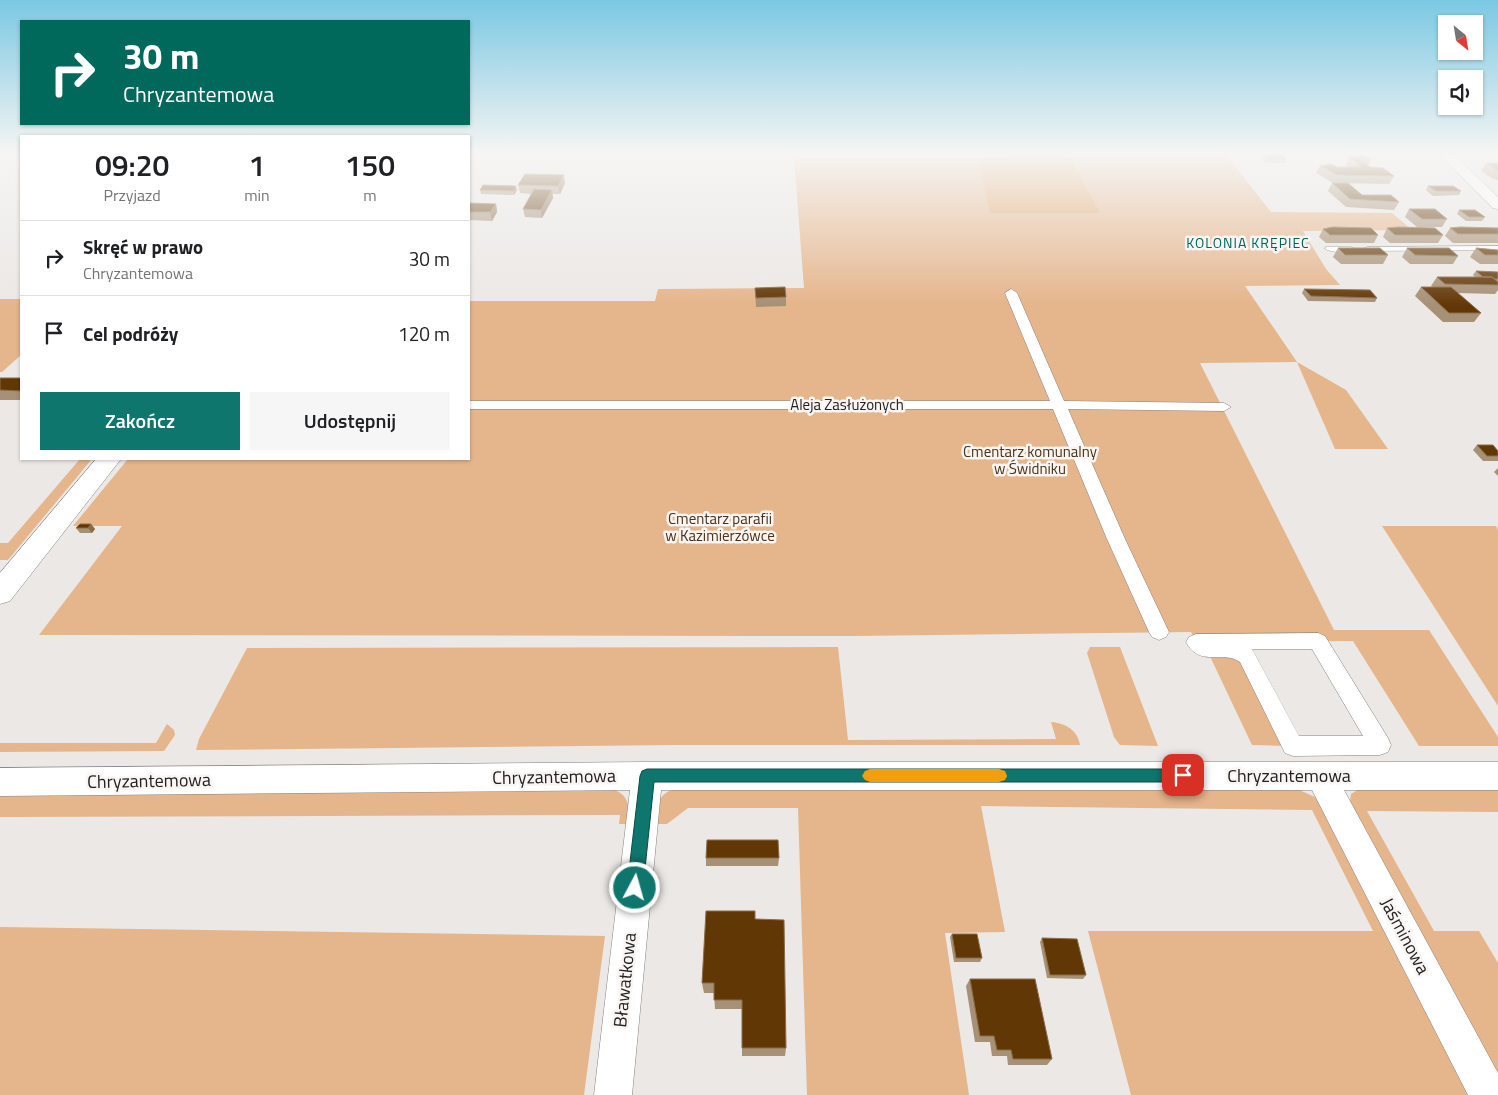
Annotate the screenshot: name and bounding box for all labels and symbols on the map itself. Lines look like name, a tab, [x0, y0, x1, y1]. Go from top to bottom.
north arrow	[1438, 15, 1482, 60]
district label: KOLONIA KRĘPIEC	[1186, 232, 1310, 253]
street label: Aleja Zasłużonych	[790, 393, 904, 416]
park label: Cmentarz komunalny w Świdniku	[963, 440, 1097, 480]
park label: Cmentarz parafii w Kazimierzówce	[665, 507, 775, 547]
pin	[1162, 754, 1204, 796]
street label: Chryzantemowa	[492, 762, 616, 791]
street label: Chryzantemowa	[1227, 762, 1351, 789]
street label: Chryzantemowa	[87, 766, 211, 795]
position arrow	[608, 861, 660, 913]
street label: Jaśminowa	[1374, 893, 1437, 979]
street label: Bławatkowa	[606, 931, 643, 1029]

